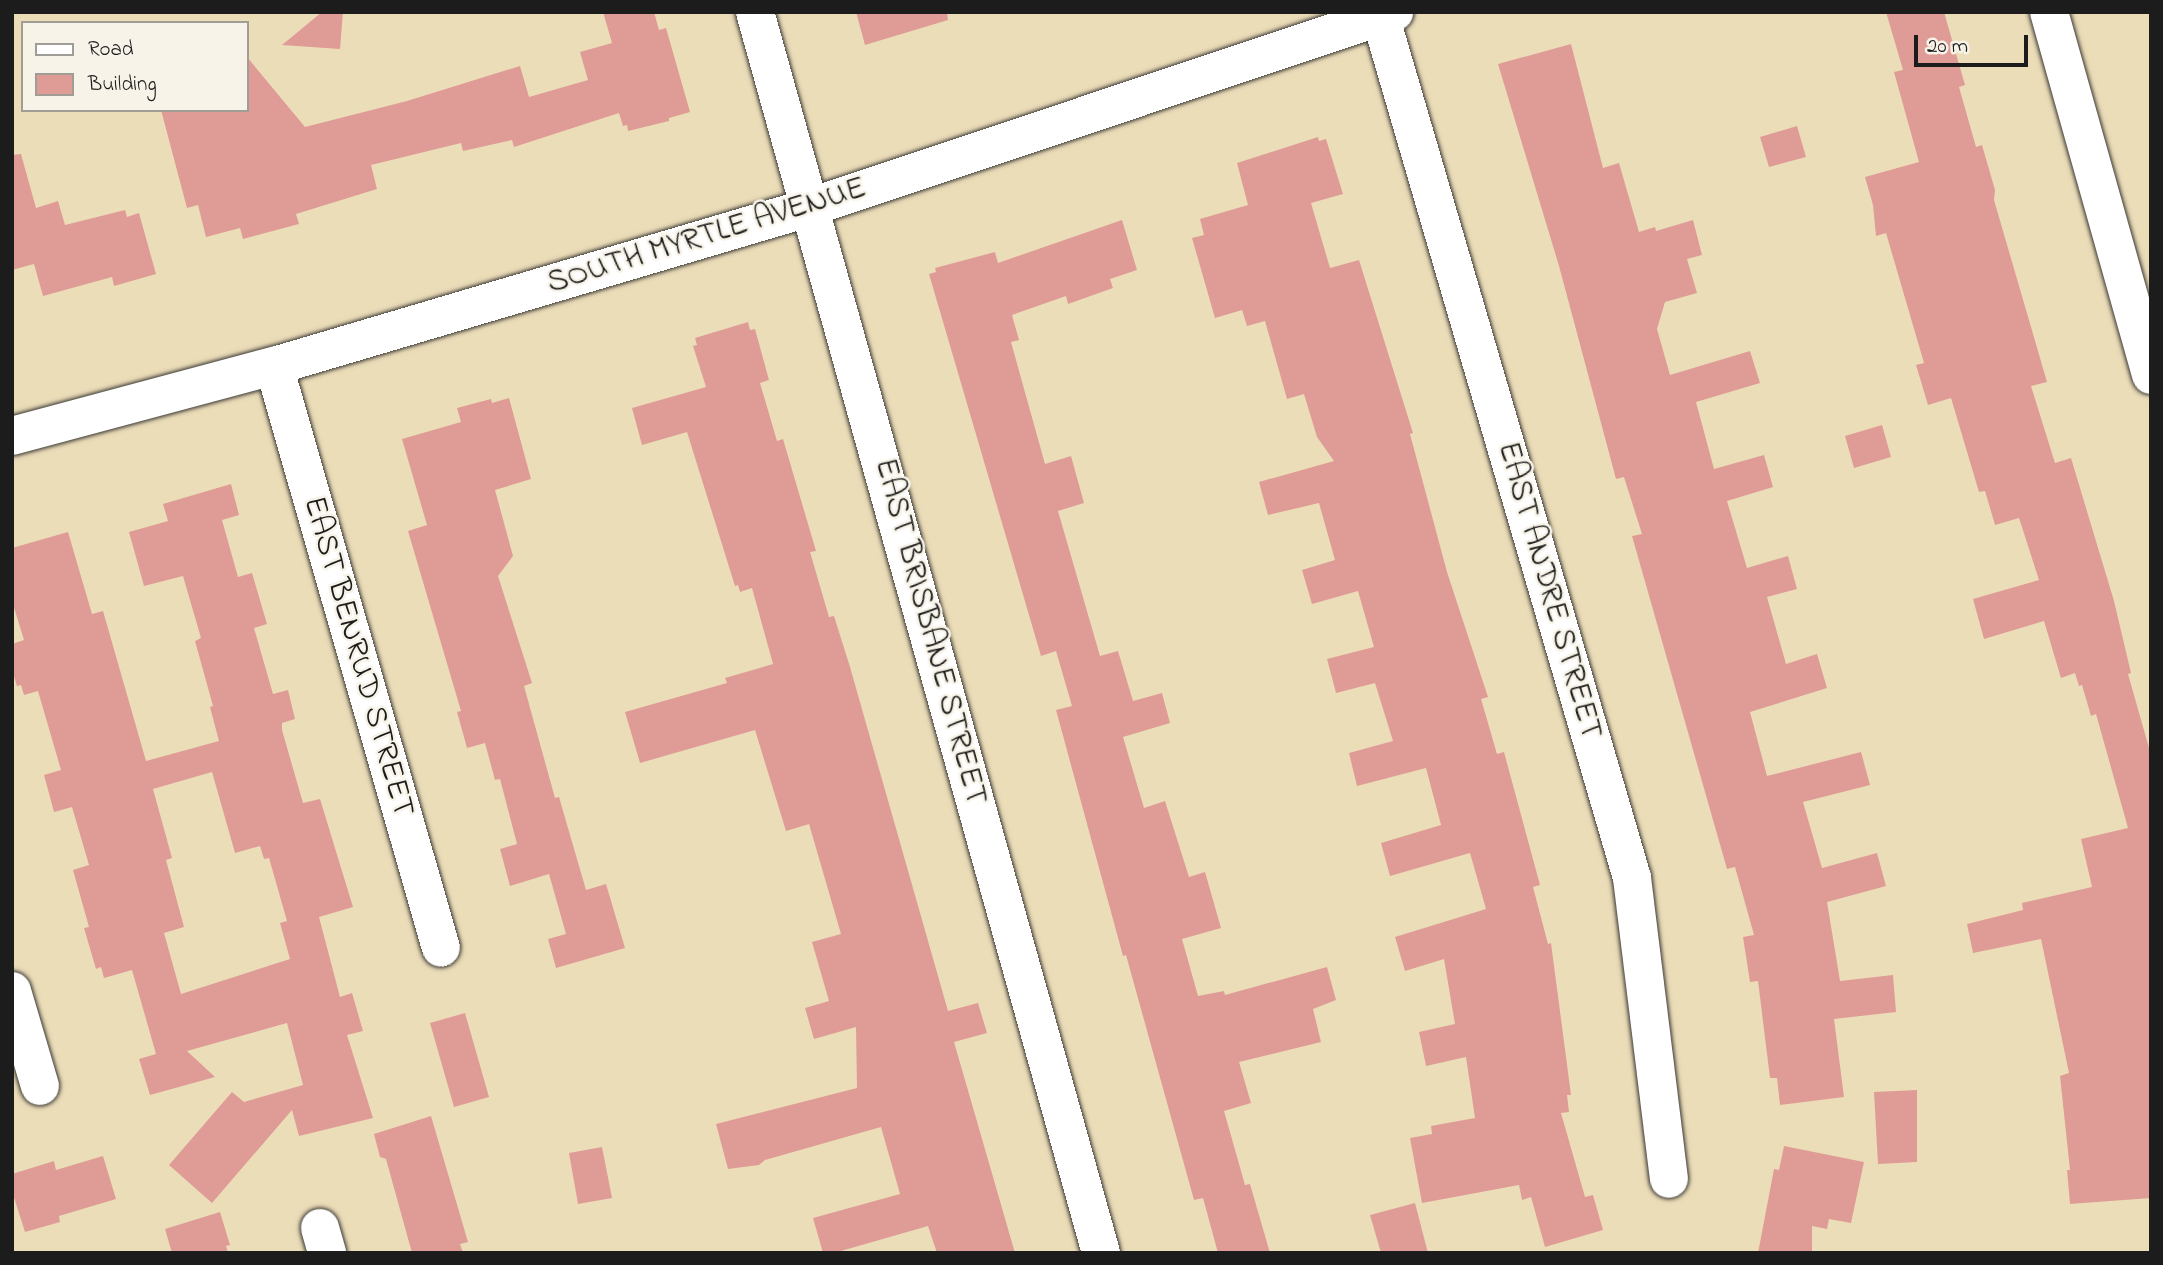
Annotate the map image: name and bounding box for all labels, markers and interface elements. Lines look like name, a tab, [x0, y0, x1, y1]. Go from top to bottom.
legend	[21, 21, 248, 112]
scale bar	[1918, 21, 2032, 65]
text: 20 m	[1927, 32, 1968, 62]
text: Road	[88, 35, 134, 65]
text: Building	[88, 70, 157, 100]
street label: SOUTH MYRTLE AVENUE	[543, 170, 871, 304]
street label: EAST ANDRE STREET	[1487, 438, 1609, 744]
street label: EAST BRISBANE STREET	[864, 455, 994, 809]
street label: EAST BENRUD STREET	[293, 492, 421, 822]

